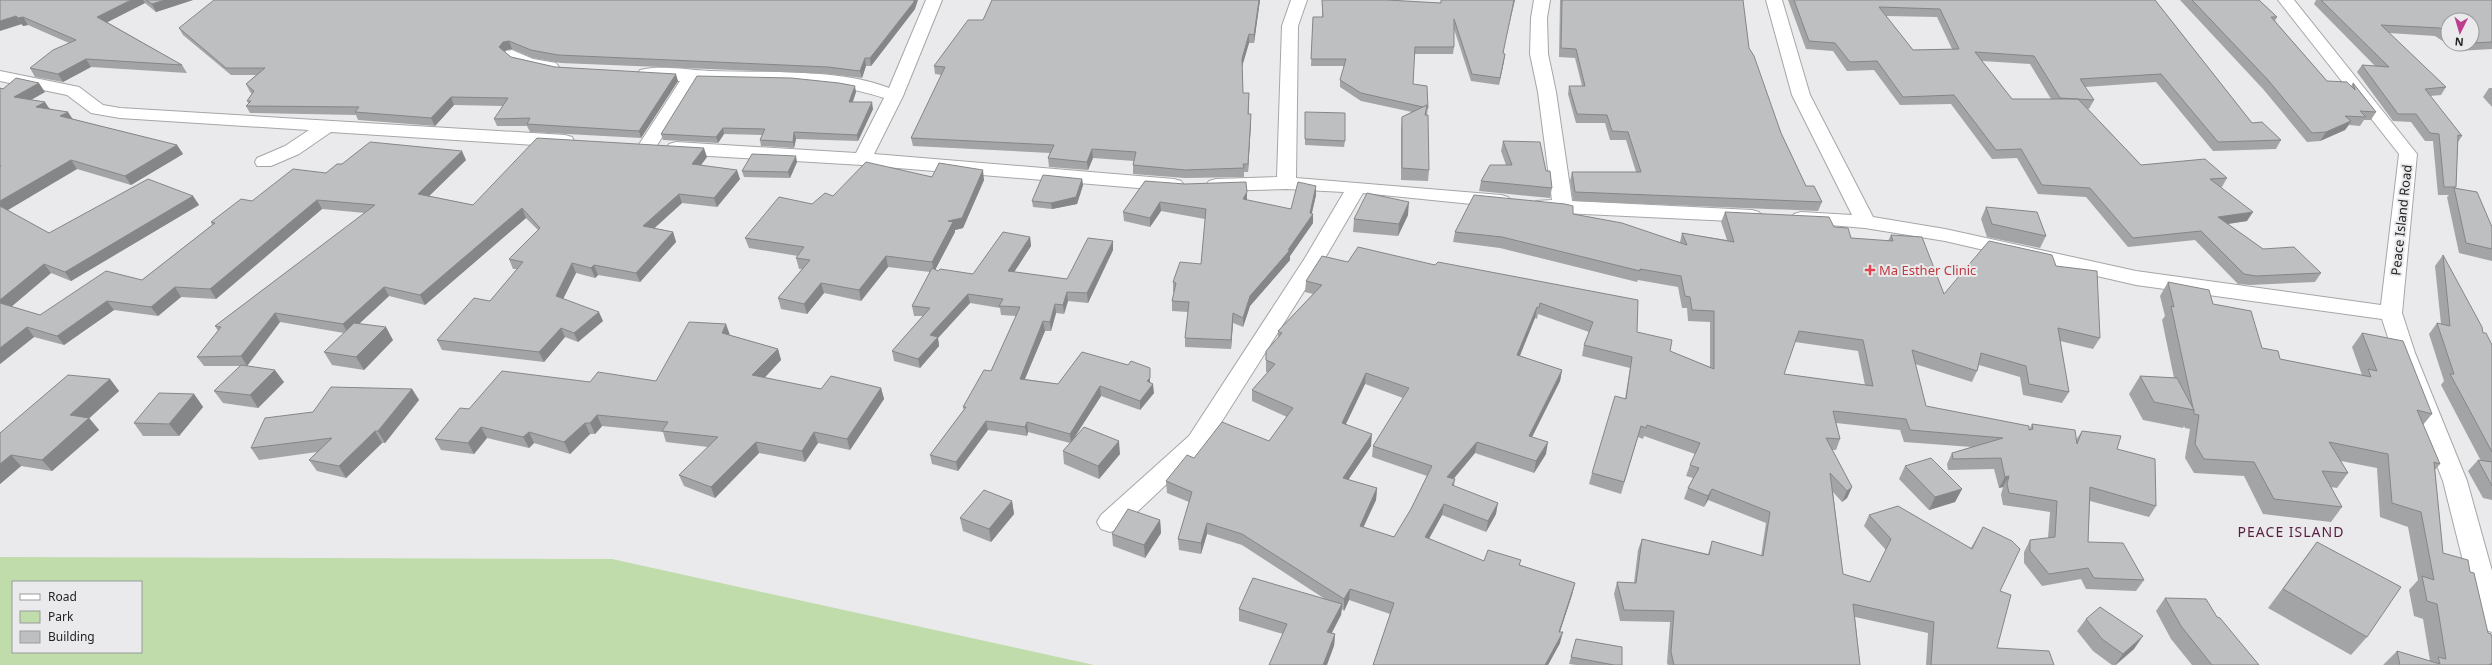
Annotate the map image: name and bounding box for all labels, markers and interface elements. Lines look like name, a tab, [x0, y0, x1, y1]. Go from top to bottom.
north arrow	[2440, 12, 2480, 52]
text: N	[2454, 35, 2464, 50]
street label: Peace Island Road	[2386, 164, 2416, 276]
place label: Ma Esther Clinic	[1879, 261, 1976, 279]
marker: Ma Esther Clinic	[1864, 264, 1876, 276]
district label: PEACE ISLAND	[2238, 522, 2344, 541]
legend	[12, 581, 142, 653]
text: Road	[48, 588, 77, 605]
text: Park	[48, 608, 74, 625]
text: Building	[48, 628, 95, 645]

